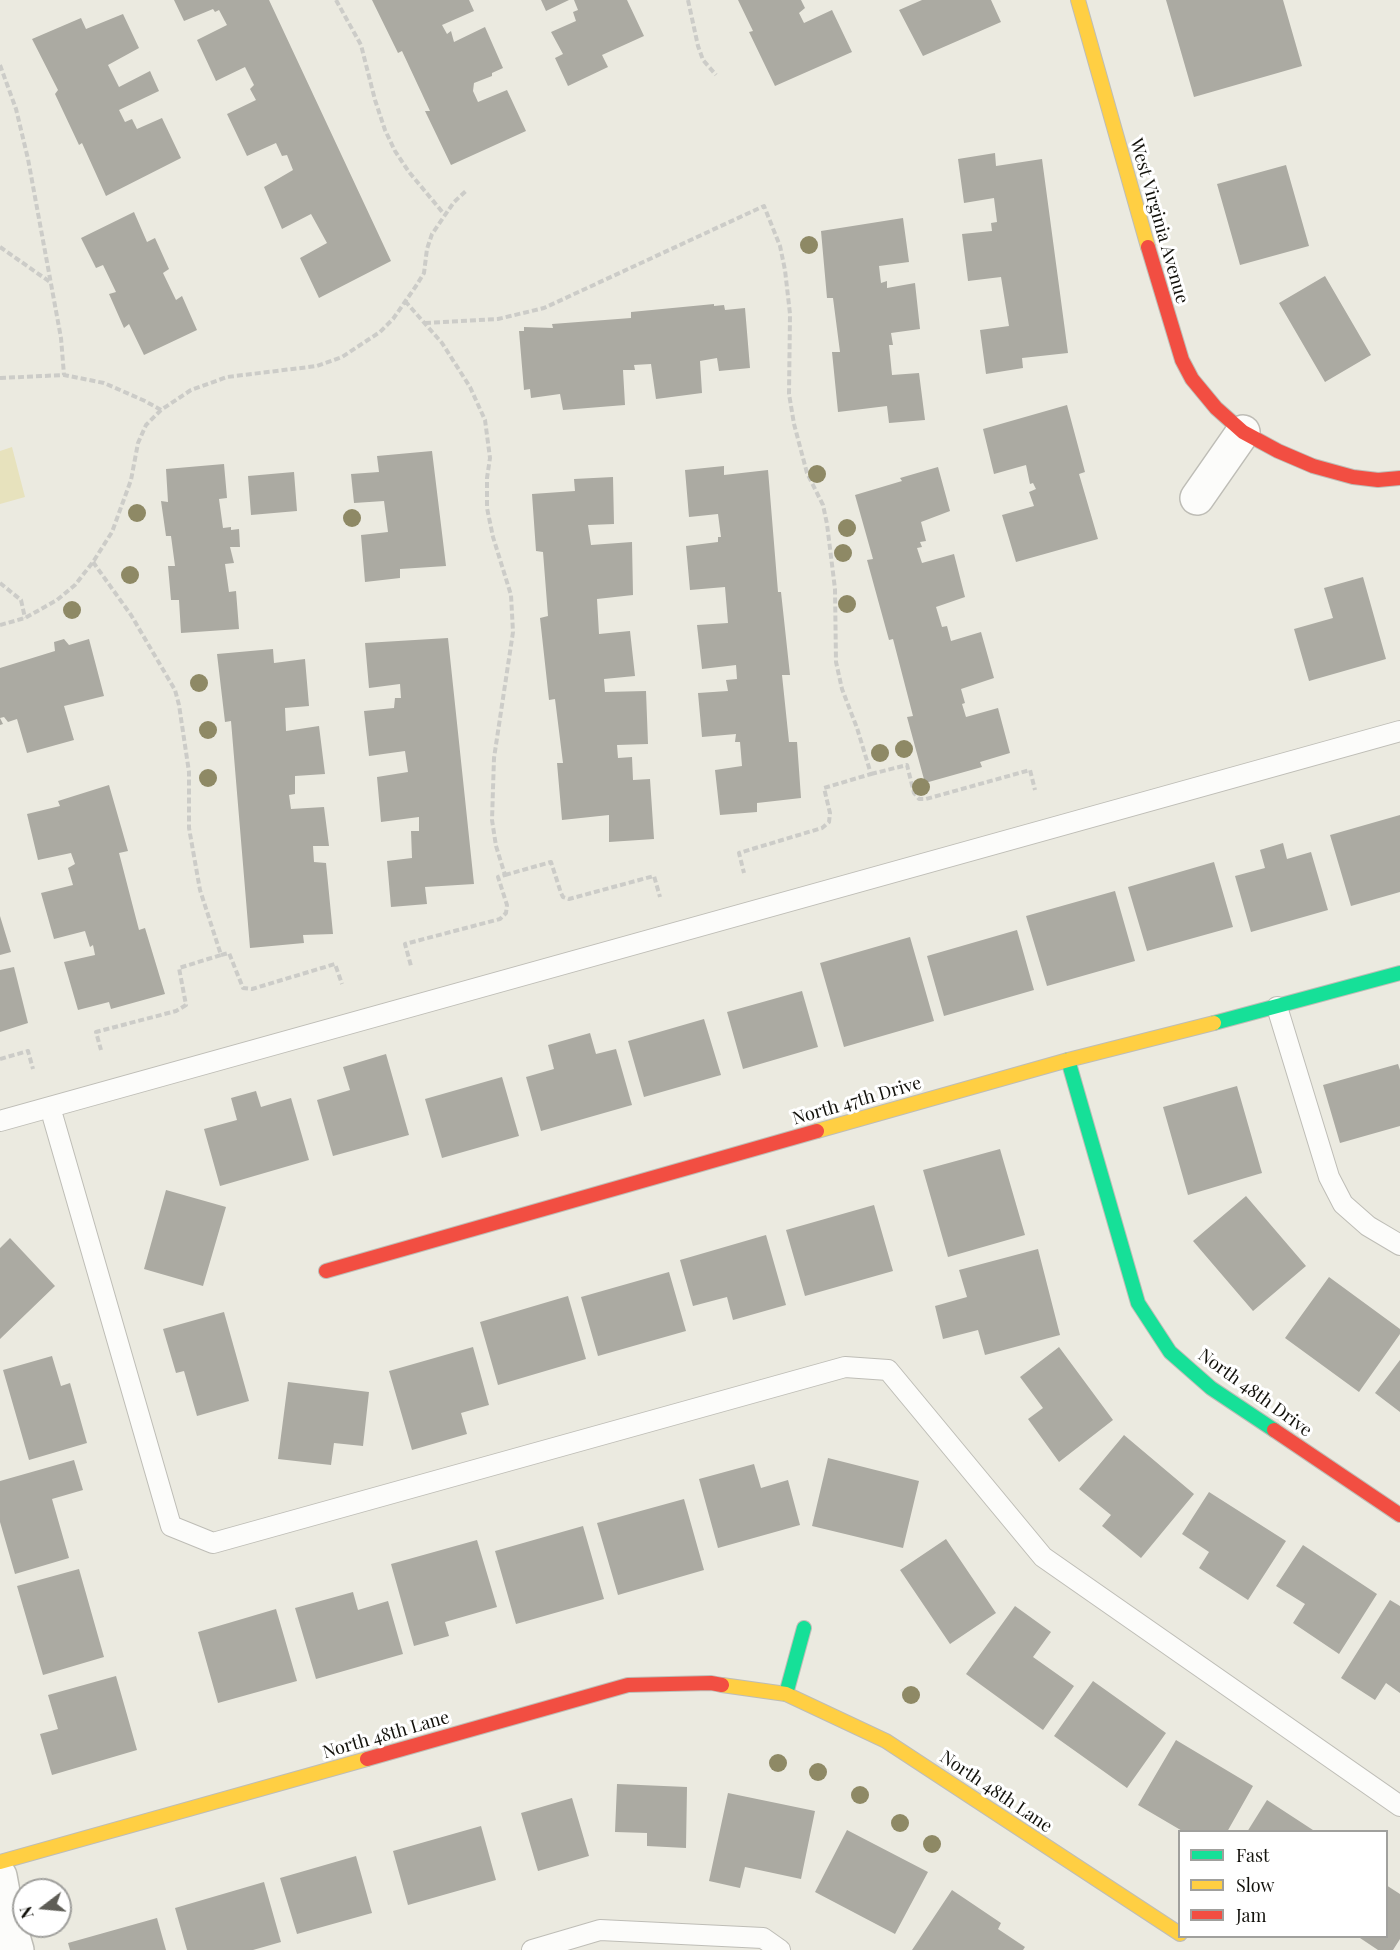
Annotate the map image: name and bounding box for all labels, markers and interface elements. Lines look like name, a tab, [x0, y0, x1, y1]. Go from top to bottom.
street label: West Virginia Avenue	[1125, 136, 1193, 306]
street label: North 47th Drive	[790, 1072, 924, 1130]
street label: North 48th Drive	[1194, 1344, 1316, 1442]
street label: North 48th Lane	[320, 1707, 452, 1763]
street label: North 48th Lane	[936, 1746, 1056, 1838]
legend	[1178, 1830, 1388, 1938]
text: Fast	[1236, 1843, 1269, 1867]
text: Slow	[1236, 1873, 1274, 1897]
north arrow	[12, 1878, 72, 1938]
text: Jam	[1236, 1903, 1266, 1927]
text: N	[14, 1904, 38, 1921]

